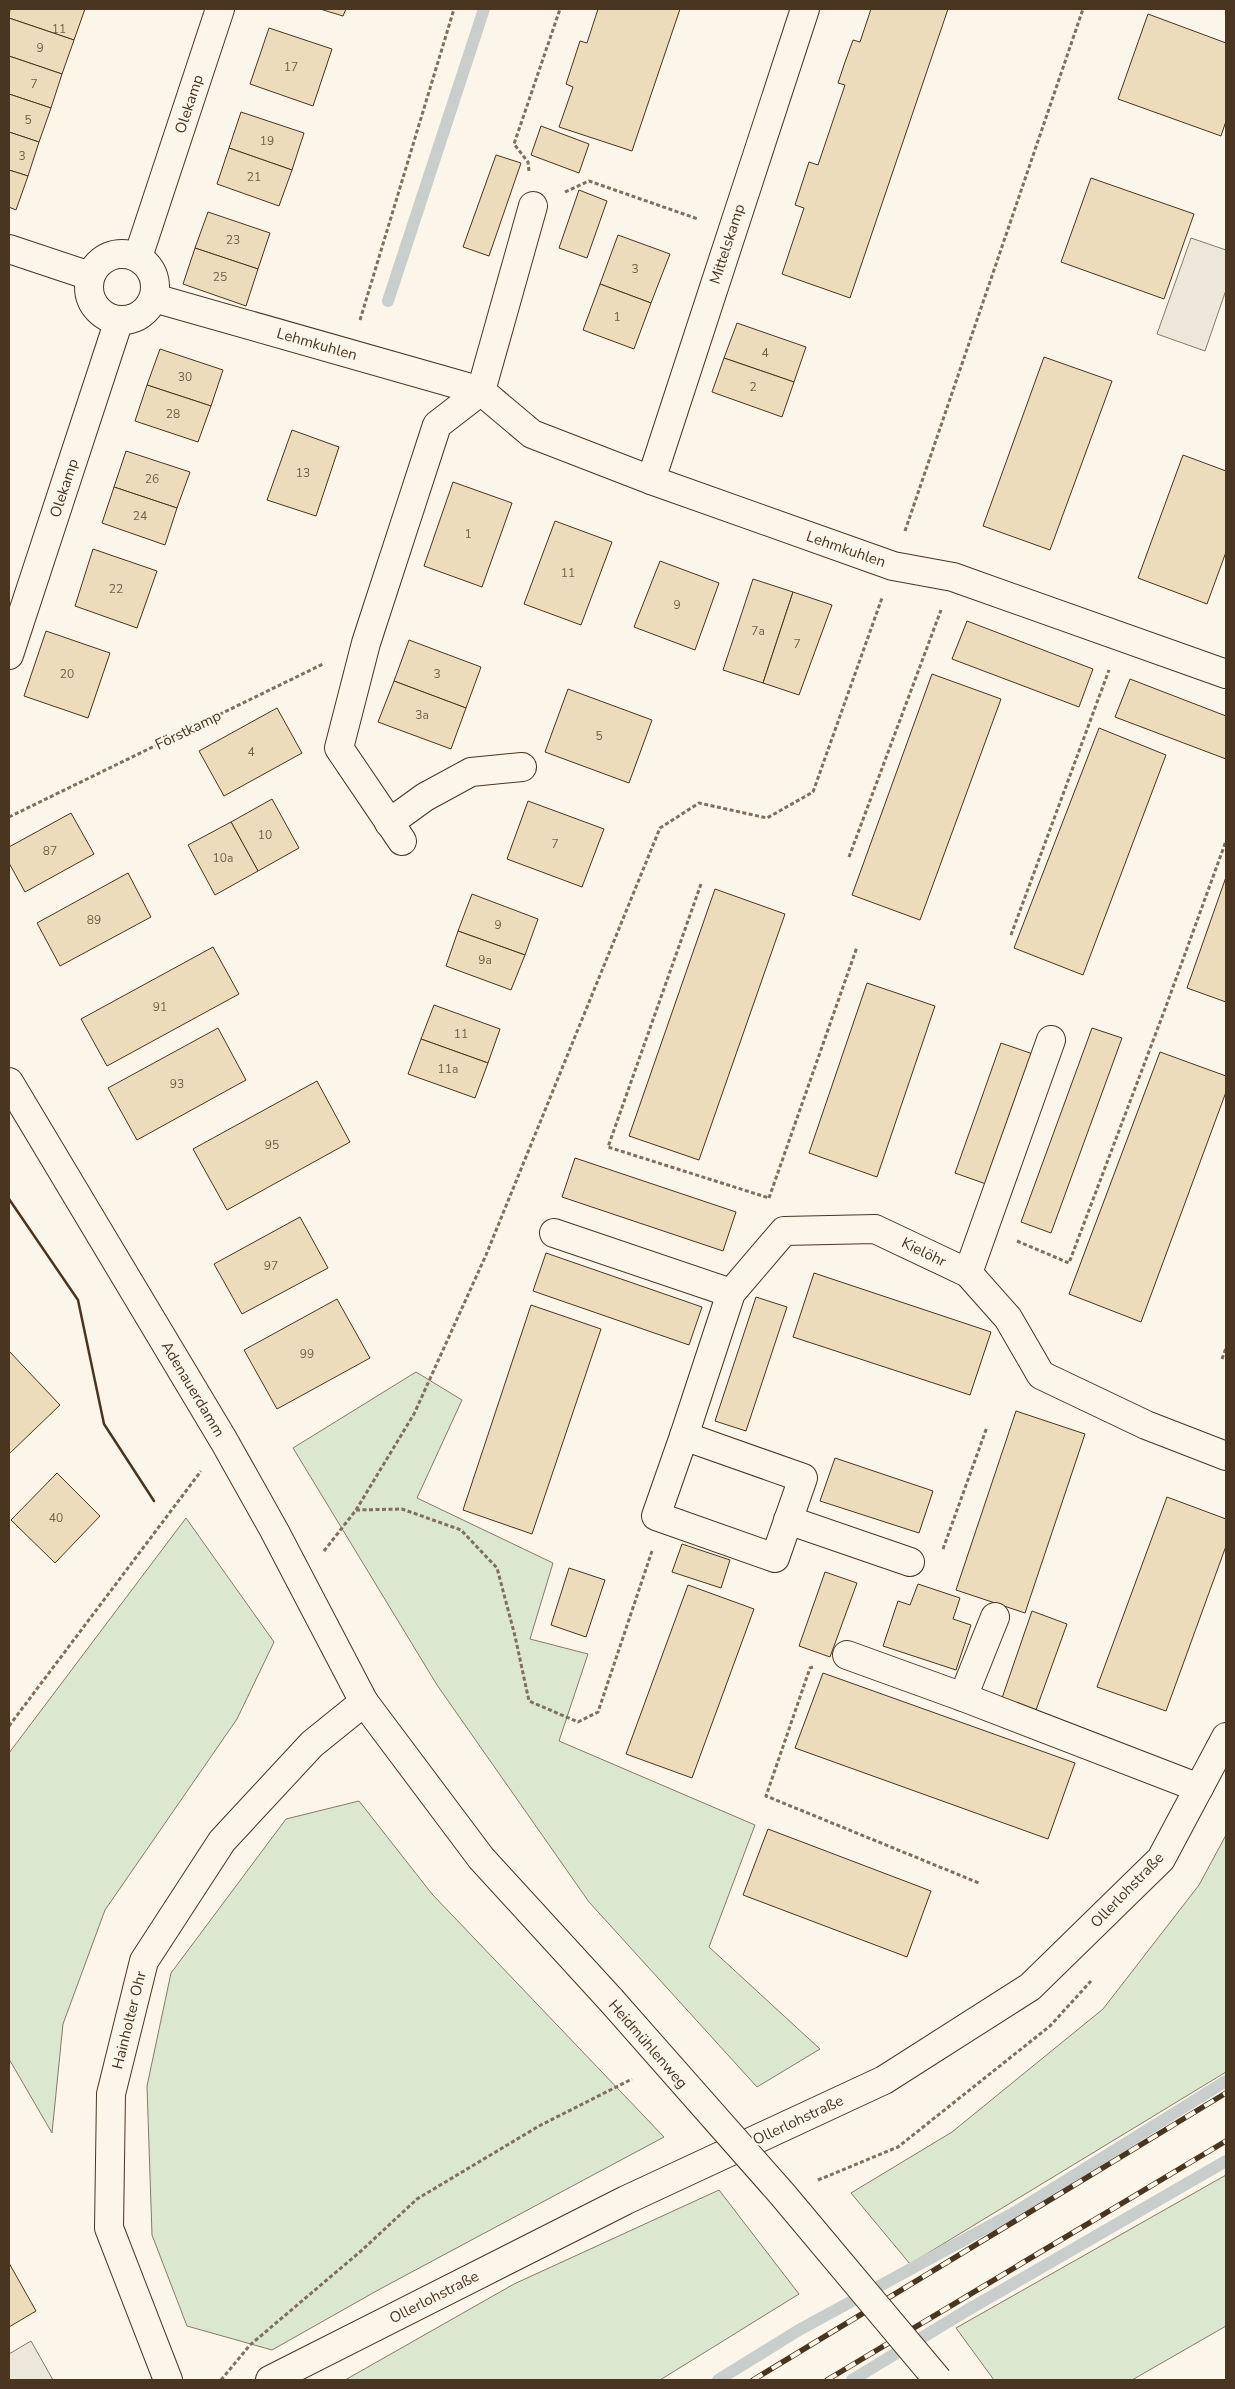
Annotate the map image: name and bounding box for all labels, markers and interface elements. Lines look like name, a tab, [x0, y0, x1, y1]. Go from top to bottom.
house number: 11	[52, 21, 66, 37]
house number: 9	[36, 40, 44, 56]
house number: 17	[284, 59, 298, 75]
street label: Olekamp	[170, 72, 208, 136]
house number: 7	[30, 76, 38, 92]
house number: 5	[24, 112, 32, 128]
house number: 19	[260, 133, 274, 149]
house number: 3	[18, 148, 26, 164]
house number: 21	[247, 169, 261, 185]
street label: Mittelskamp	[705, 201, 749, 287]
house number: 23	[226, 232, 240, 248]
house number: 3	[631, 261, 639, 277]
house number: 25	[213, 269, 227, 285]
house number: 1	[613, 309, 621, 325]
street label: Lehmkuhlen	[274, 323, 360, 365]
house number: 4	[761, 345, 769, 361]
house number: 30	[178, 369, 192, 385]
house number: 2	[749, 379, 757, 395]
house number: 28	[166, 406, 180, 422]
street label: Olekamp	[45, 456, 83, 520]
house number: 13	[296, 465, 310, 481]
house number: 26	[145, 471, 159, 487]
house number: 24	[133, 508, 147, 524]
house number: 1	[464, 526, 472, 542]
street label: Lehmkuhlen	[804, 526, 888, 572]
house number: 11	[561, 565, 575, 581]
house number: 22	[109, 581, 123, 597]
house number: 9	[673, 597, 681, 613]
house number: 7a	[751, 623, 765, 639]
house number: 7	[793, 636, 801, 652]
house number: 20	[60, 666, 74, 682]
house number: 3	[433, 666, 441, 682]
street label: Förstkamp	[152, 705, 224, 755]
house number: 3a	[415, 707, 429, 723]
house number: 5	[595, 728, 603, 744]
house number: 4	[247, 744, 255, 760]
house number: 10	[258, 827, 272, 843]
house number: 7	[551, 836, 559, 852]
house number: 87	[43, 843, 57, 859]
house number: 10a	[213, 850, 233, 866]
house number: 89	[87, 912, 101, 928]
house number: 9	[494, 917, 502, 933]
house number: 9a	[478, 952, 492, 968]
house number: 91	[153, 999, 167, 1015]
house number: 11	[454, 1026, 468, 1042]
house number: 11a	[438, 1061, 458, 1077]
house number: 93	[170, 1076, 184, 1092]
house number: 95	[265, 1137, 279, 1153]
street label: Kielöhr	[898, 1233, 950, 1272]
house number: 97	[264, 1258, 278, 1274]
street label: Adenauerdamm	[157, 1338, 229, 1440]
house number: 99	[300, 1346, 314, 1362]
house number: 40	[49, 1510, 63, 1526]
street label: Ollerlohstraße	[1086, 1848, 1168, 1932]
street label: Hainholter Ohr	[107, 1968, 151, 2071]
street label: Heidmühlenweg	[604, 1995, 692, 2093]
street label: Ollerlohstraße	[749, 2090, 847, 2150]
street label: Ollerlohstraße	[386, 2266, 482, 2328]

